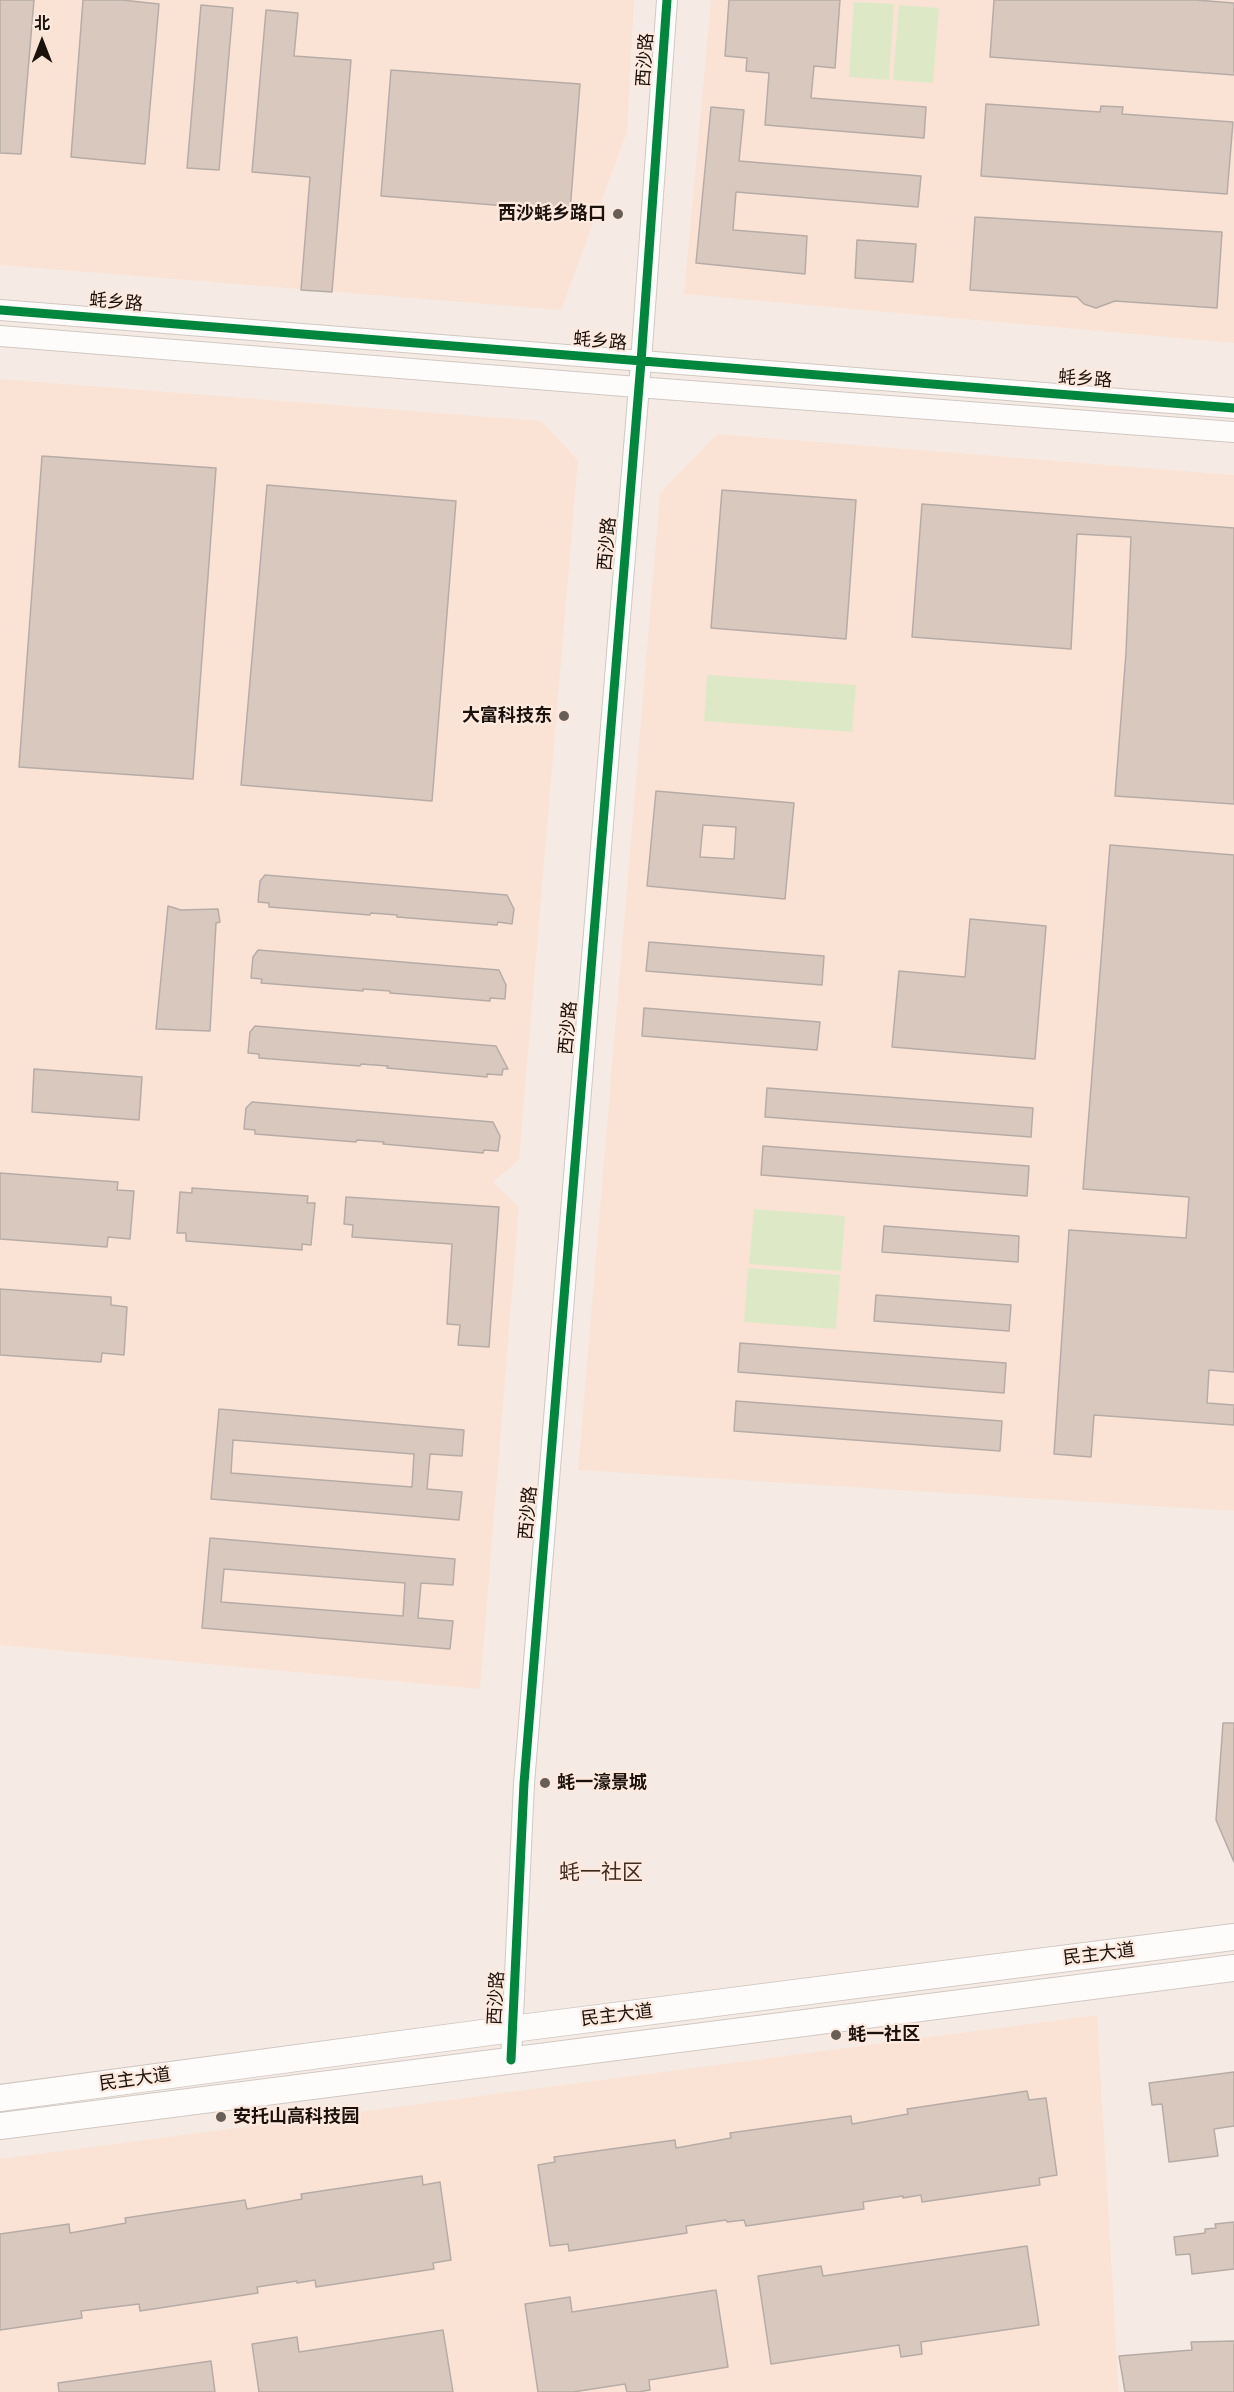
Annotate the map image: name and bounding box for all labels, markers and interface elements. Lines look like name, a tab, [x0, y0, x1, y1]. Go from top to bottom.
north arrow	[12, 12, 72, 72]
text: 北	[34, 14, 50, 34]
street label: 西沙路	[633, 32, 659, 88]
place label: 西沙蚝乡路口	[498, 203, 606, 225]
marker: 西沙蚝乡路口	[611, 207, 625, 221]
street label: 蚝乡路	[88, 290, 144, 316]
street label: 蚝乡路	[572, 329, 628, 355]
street label: 蚝乡路	[1057, 367, 1113, 393]
street label: 西沙路	[595, 516, 621, 572]
place label: 大富科技东	[462, 705, 552, 727]
marker: 大富科技东	[557, 709, 571, 723]
street label: 西沙路	[556, 1000, 582, 1056]
street label: 西沙路	[516, 1485, 542, 1541]
place label: 蚝一濠景城	[557, 1772, 647, 1794]
marker: 蚝一濠景城	[538, 1776, 552, 1790]
district label: 蚝一社区	[559, 1860, 643, 1886]
street label: 民主大道	[1062, 1940, 1136, 1970]
street label: 西沙路	[485, 1970, 509, 2026]
street label: 民主大道	[580, 2001, 654, 2031]
place label: 蚝一社区	[848, 2024, 920, 2046]
marker: 蚝一社区	[829, 2028, 843, 2042]
street label: 民主大道	[98, 2064, 172, 2096]
place label: 安托山高科技园	[233, 2106, 359, 2128]
marker: 安托山高科技园	[214, 2110, 228, 2124]

